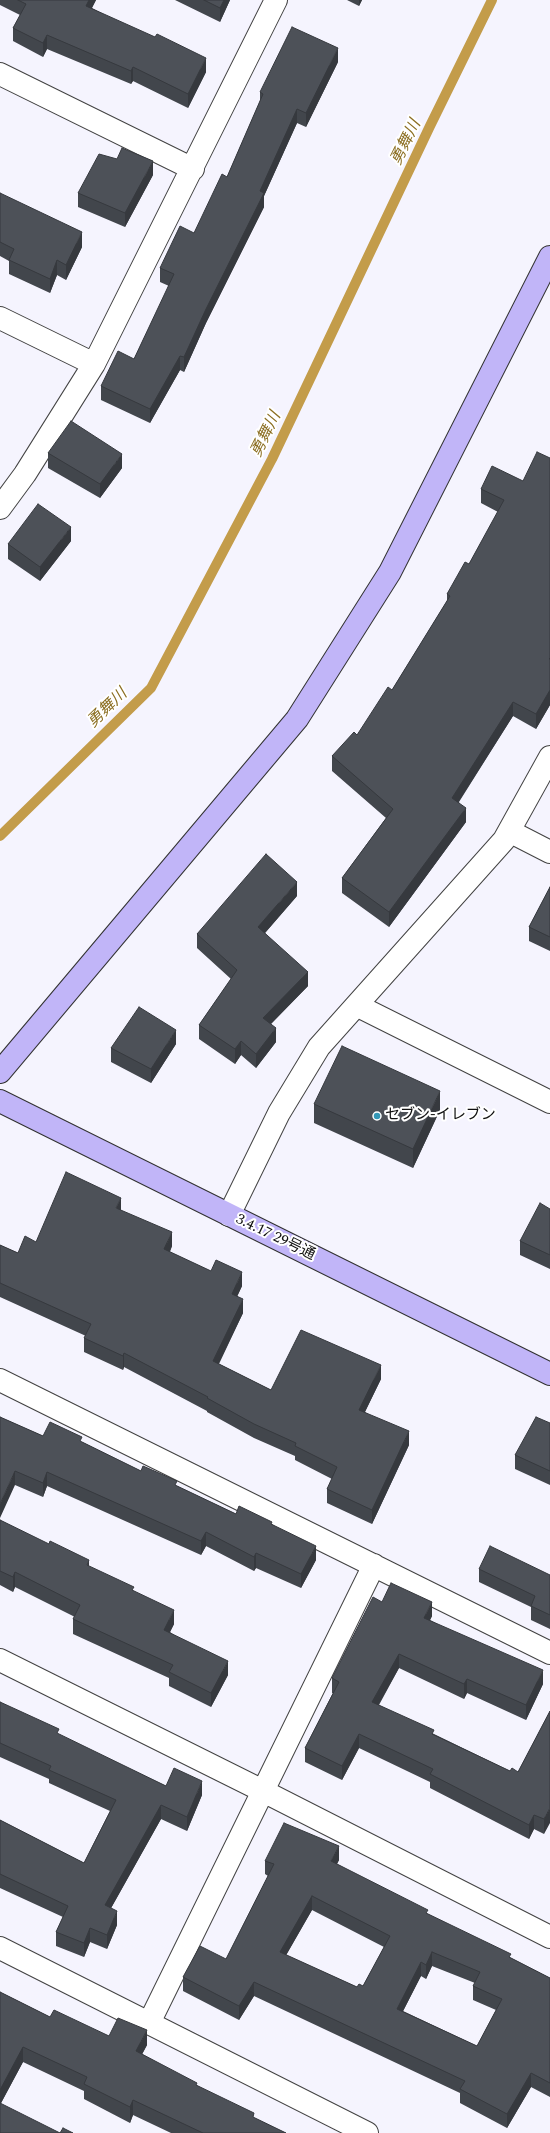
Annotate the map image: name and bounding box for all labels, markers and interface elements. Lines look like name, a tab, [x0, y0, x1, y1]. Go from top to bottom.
water label: 勇舞川	[388, 117, 426, 169]
water label: 勇舞川	[248, 409, 286, 461]
water label: 勇舞川	[84, 685, 132, 733]
place label: セブン-イレブン	[385, 1107, 496, 1125]
marker: セブン-イレブン	[372, 1111, 382, 1121]
street label: 3.4.17 29号通	[232, 1211, 318, 1265]

